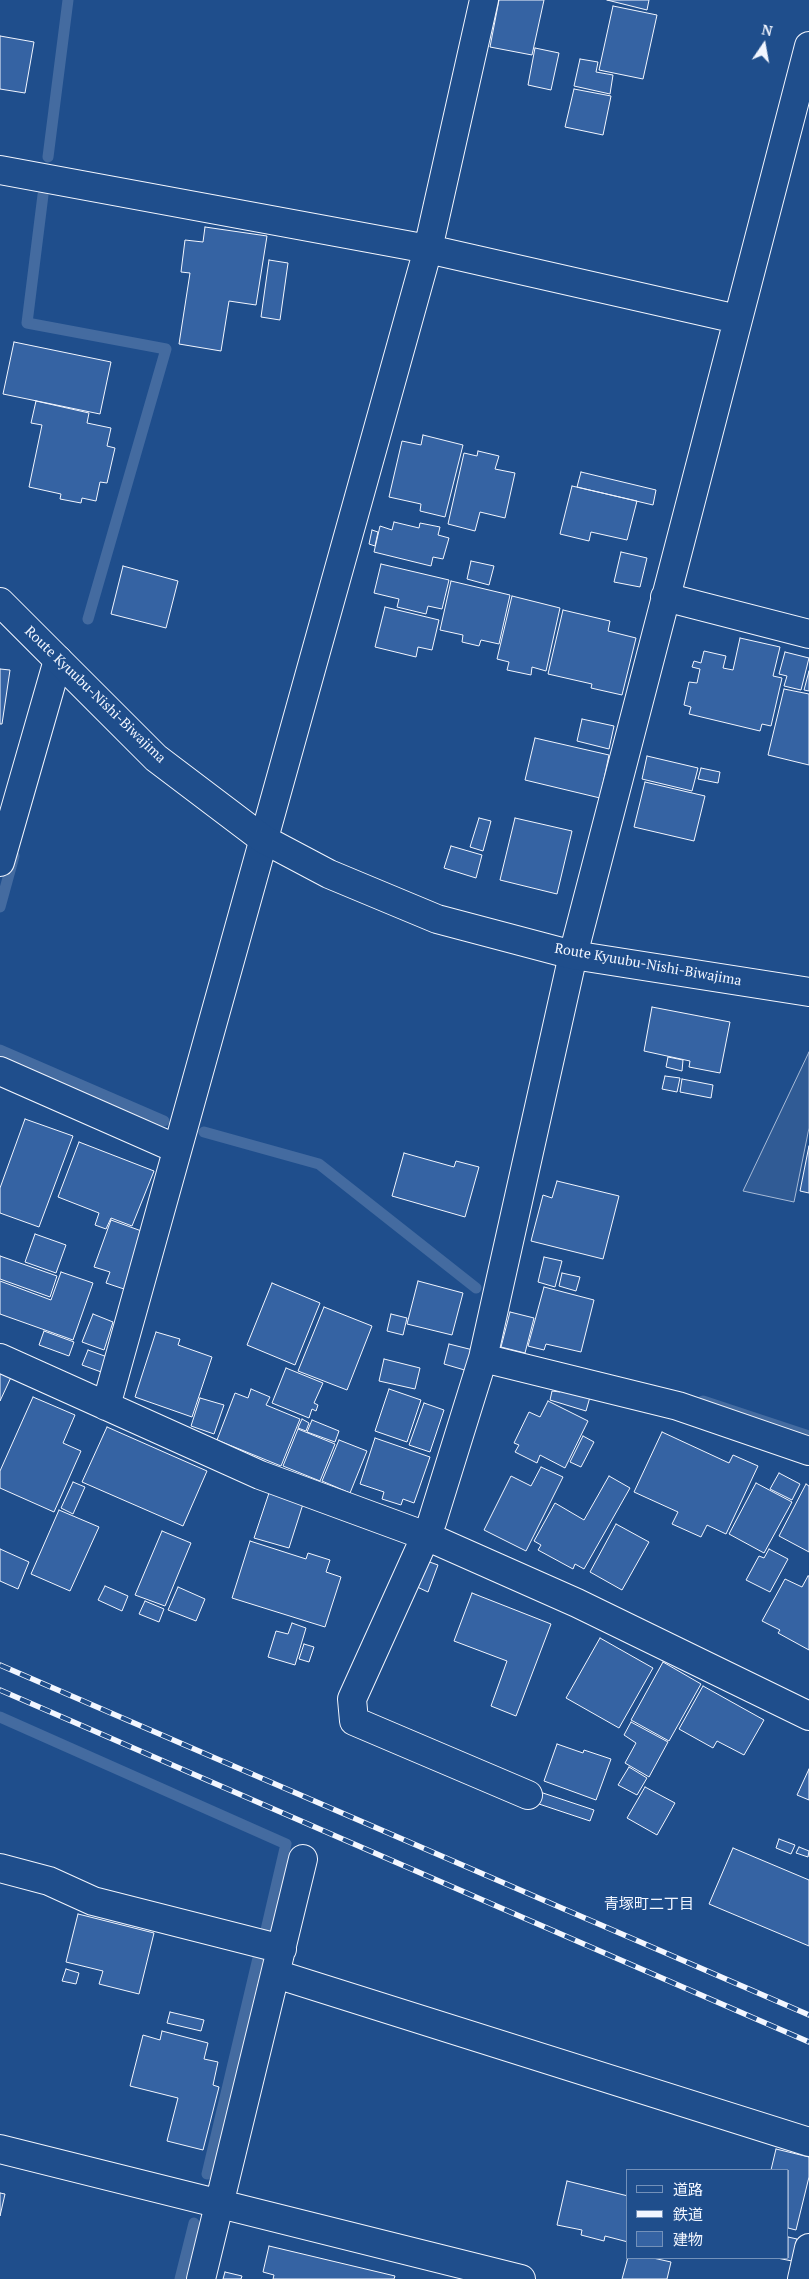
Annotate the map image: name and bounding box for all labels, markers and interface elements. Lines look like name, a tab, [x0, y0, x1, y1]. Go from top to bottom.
text: N	[760, 19, 774, 40]
north arrow	[739, 20, 789, 70]
street label: Route Kyuubu-Nishi-Biwajima	[21, 623, 169, 767]
street label: Route Kyuubu-Nishi-Biwajima	[553, 940, 743, 990]
district label: 青塚町二丁目	[604, 1896, 694, 1914]
legend	[626, 2169, 789, 2259]
text: 道路	[673, 2179, 703, 2199]
text: 鉄道	[673, 2204, 703, 2224]
text: 建物	[673, 2229, 703, 2249]

